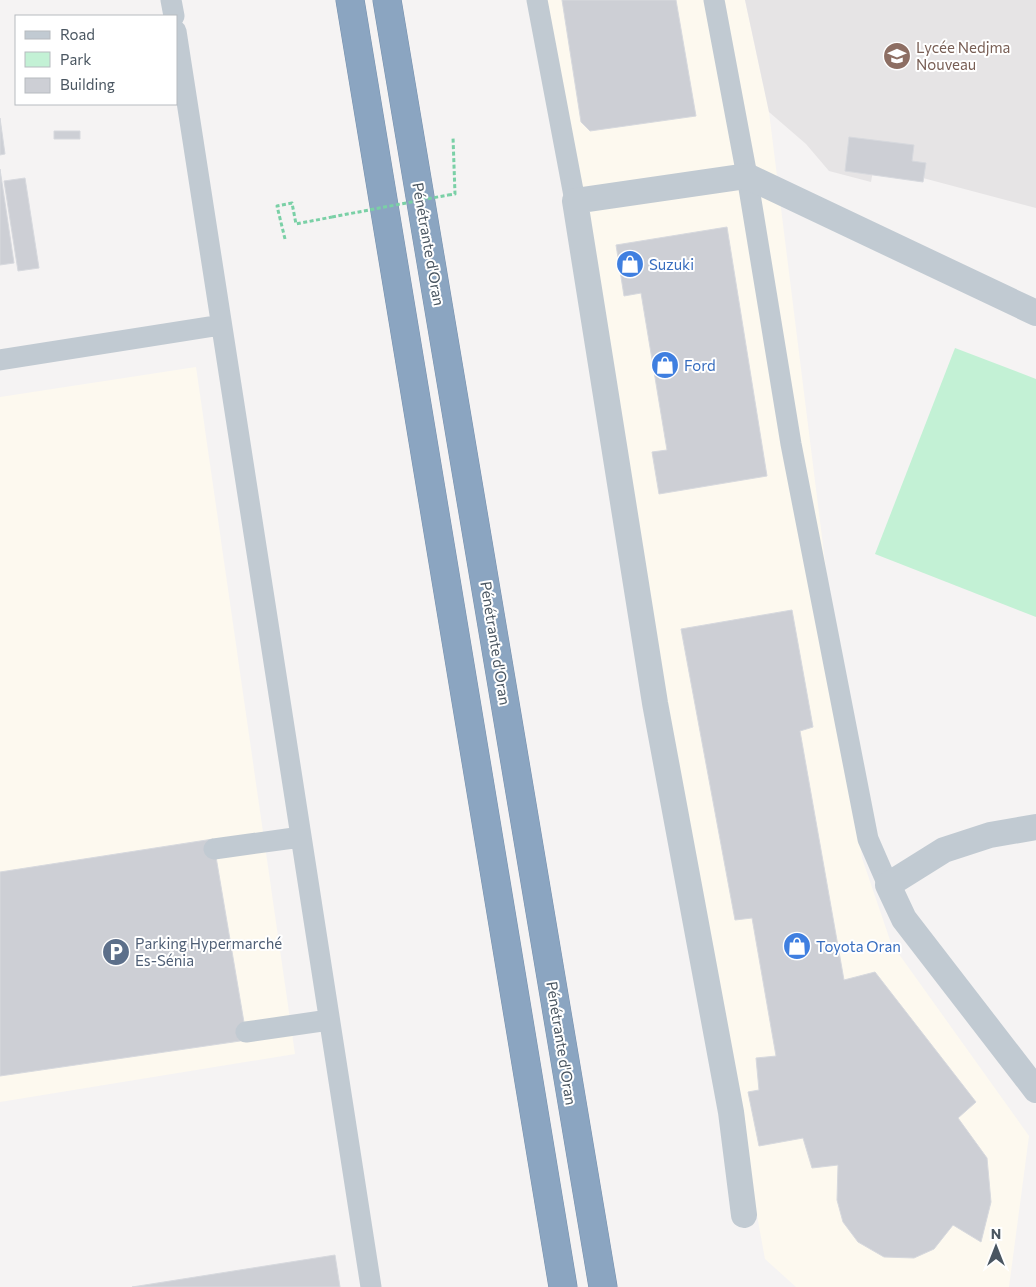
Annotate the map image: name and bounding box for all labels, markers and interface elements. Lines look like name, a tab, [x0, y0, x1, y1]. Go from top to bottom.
legend	[15, 15, 178, 105]
text: Road	[60, 25, 95, 43]
place label: Lycée Nedjma Nouveau	[916, 38, 1010, 73]
school or university icon: Lycée Nedjma Nouveau	[882, 41, 912, 71]
text: Park	[60, 50, 91, 68]
text: Building	[60, 75, 115, 93]
street label: Pénétrante d'Oran	[409, 181, 449, 307]
shop icon: Suzuki	[615, 249, 645, 279]
place label: Suzuki	[649, 255, 694, 273]
shop icon: Ford	[650, 350, 680, 380]
place label: Ford	[684, 356, 716, 374]
street label: Pénétrante d'Oran	[477, 580, 515, 706]
shop icon: Toyota Oran	[782, 931, 812, 961]
place label: Parking Hypermarché Es-Sénia	[135, 934, 282, 969]
parking icon: Parking Hypermarché Es-Sénia	[101, 937, 131, 967]
place label: Toyota Oran	[816, 937, 901, 955]
street label: Pénétrante d'Oran	[543, 980, 581, 1106]
north arrow	[971, 1222, 1021, 1272]
text: N	[991, 1225, 1001, 1242]

